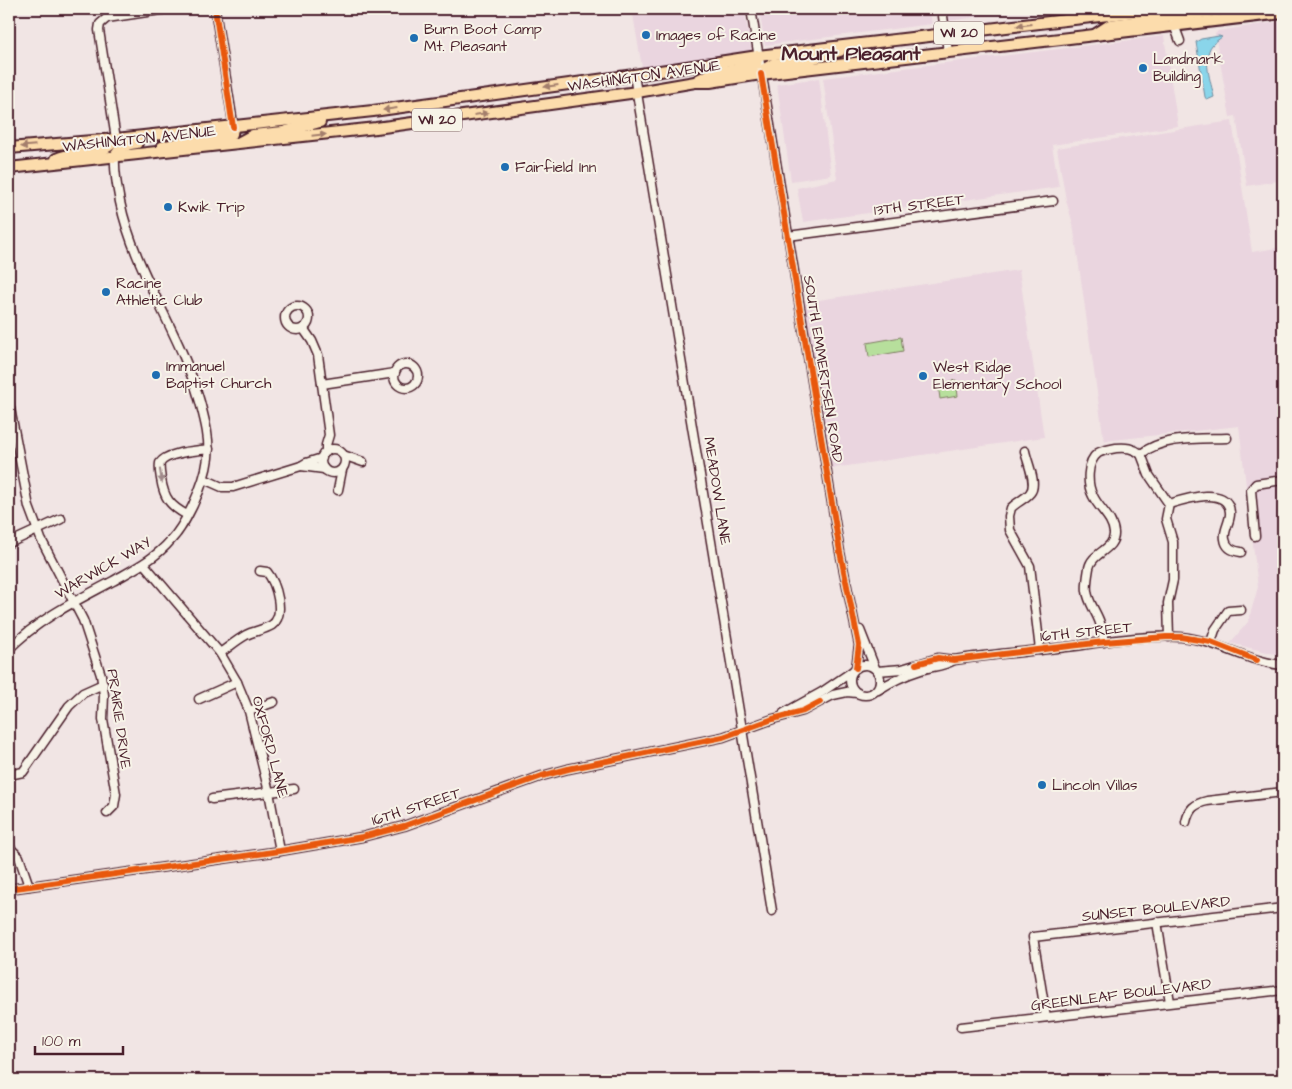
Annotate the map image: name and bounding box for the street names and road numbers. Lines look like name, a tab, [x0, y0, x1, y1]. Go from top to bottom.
road number: WI 20	[934, 22, 984, 44]
street label: WASHINGTON AVENUE	[566, 55, 722, 97]
road number: WI 20	[412, 108, 462, 132]
street label: WASHINGTON AVENUE	[61, 121, 217, 157]
street label: 13TH STREET	[873, 189, 966, 221]
street label: SOUTH EMMERTSEN ROAD	[798, 274, 848, 464]
street label: MEADOW LANE	[698, 435, 736, 547]
street label: WARWICK WAY	[51, 532, 155, 604]
street label: 16TH STREET	[1039, 617, 1134, 647]
street label: PRAIRIE DRIVE	[102, 668, 136, 771]
street label: OXFORD LANE	[246, 694, 294, 800]
street label: 16TH STREET	[369, 783, 464, 831]
street label: SUNSET BOULEVARD	[1081, 891, 1232, 927]
street label: GREENLEAF BOULEVARD	[1030, 973, 1213, 1016]

